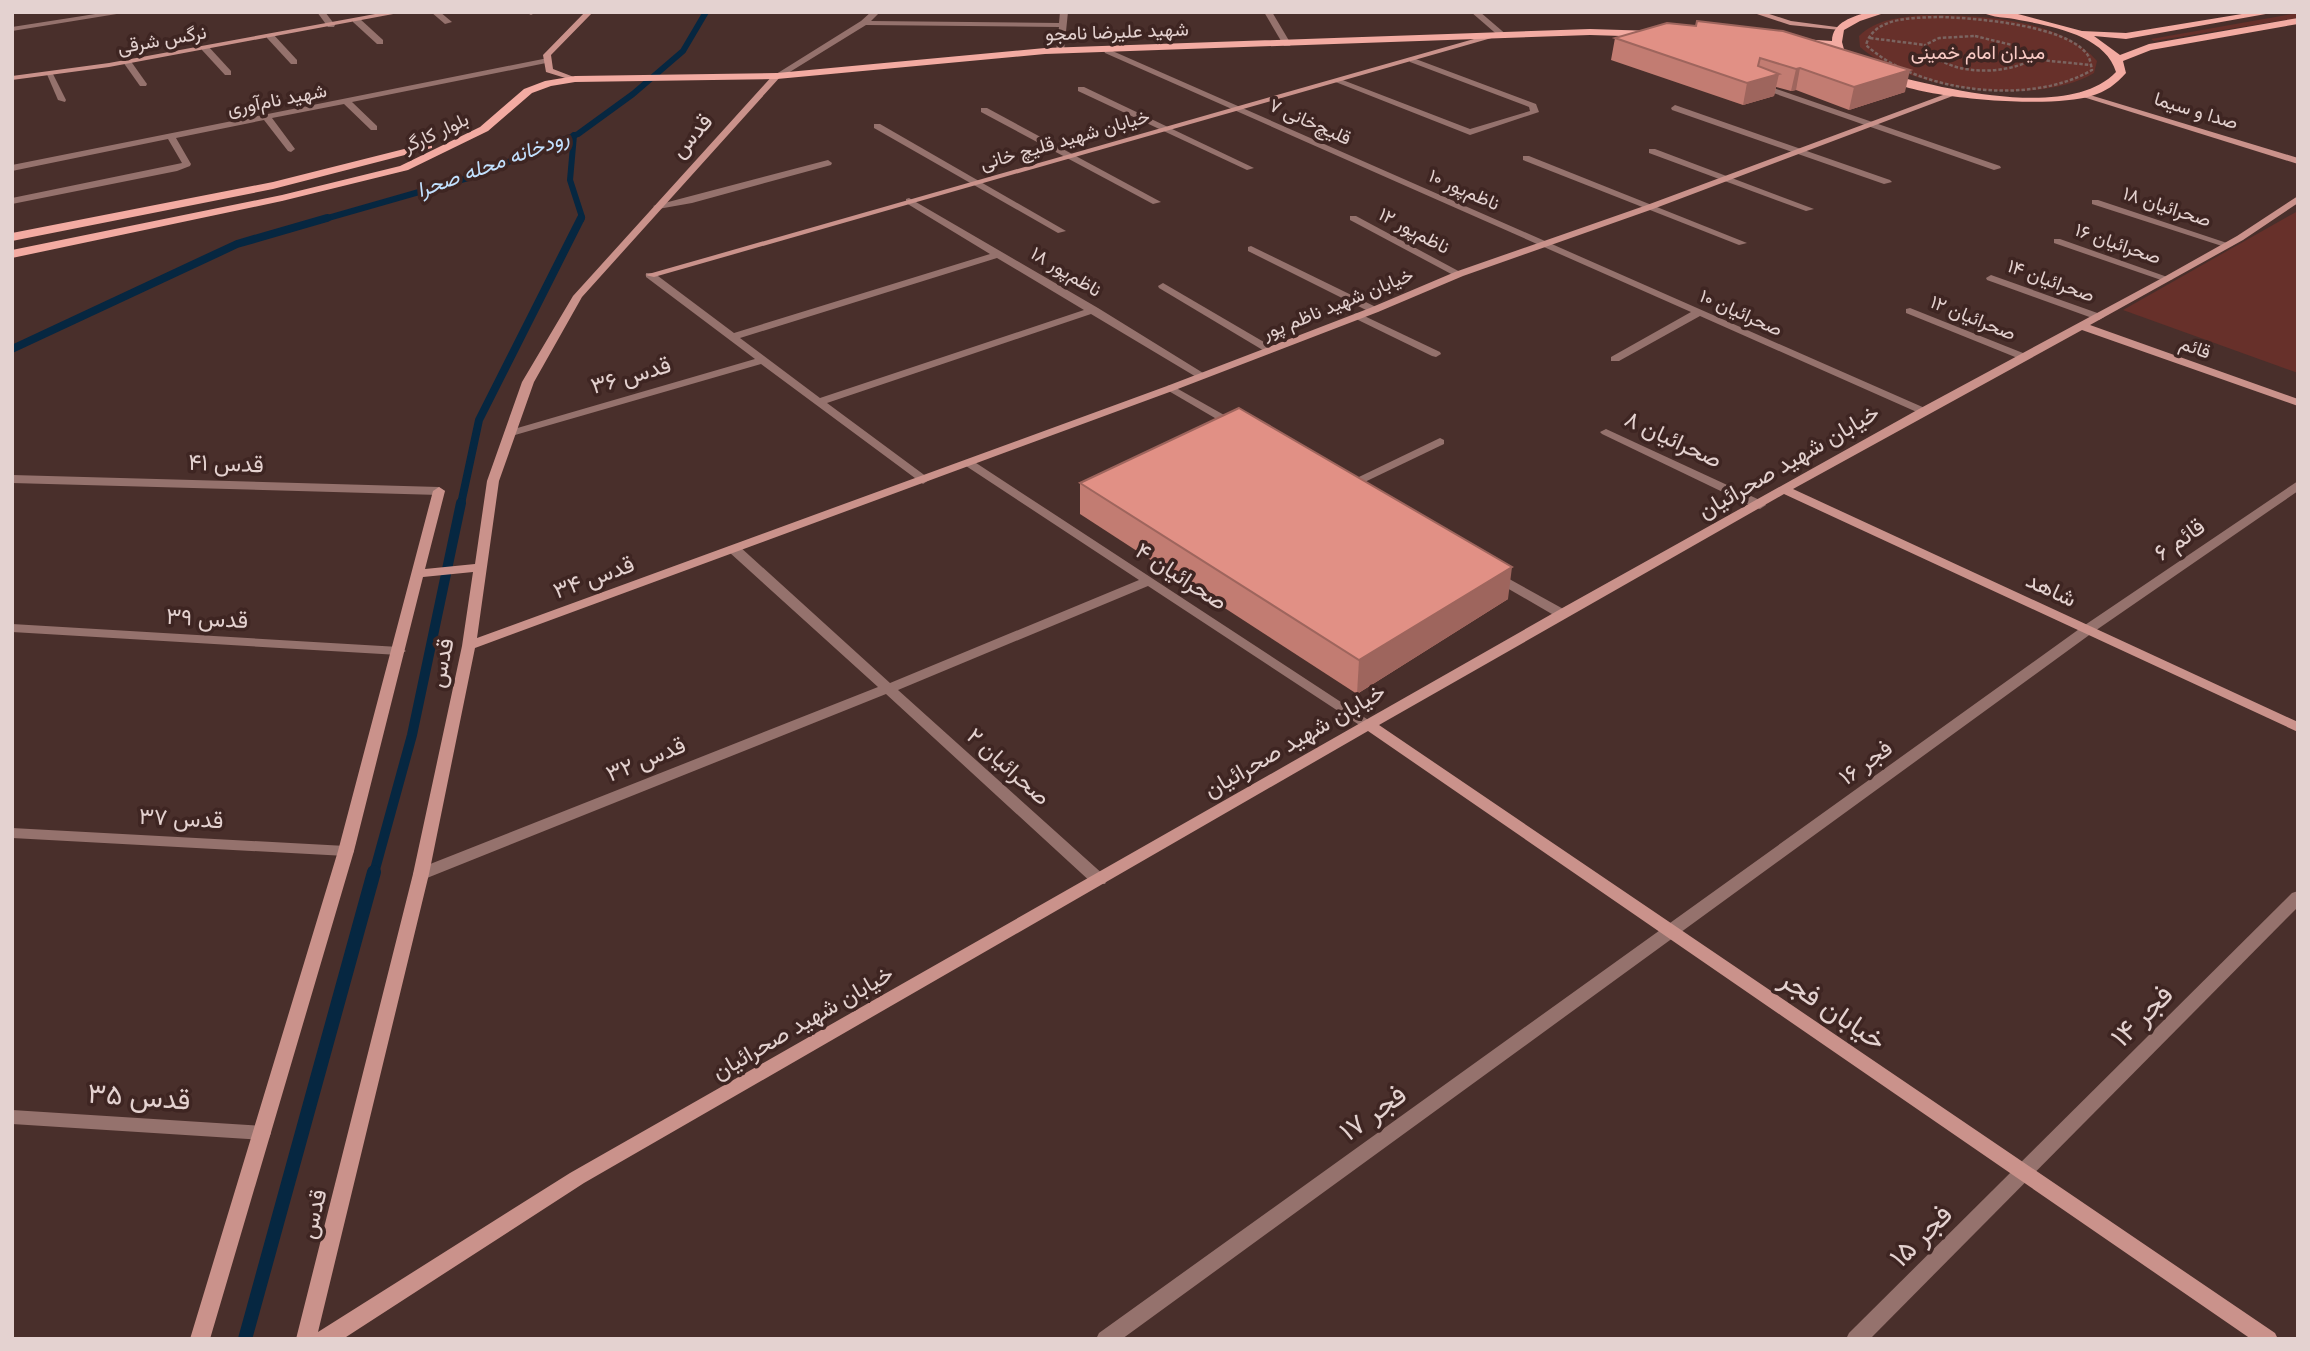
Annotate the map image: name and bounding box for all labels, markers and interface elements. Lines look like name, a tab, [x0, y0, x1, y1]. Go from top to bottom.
street label: شهید علیرضا نامجو	[1045, 19, 1189, 45]
street label: نرگس شرقی	[116, 21, 208, 59]
park label: میدان امام خمینی	[1911, 42, 2045, 65]
street label: شهید نام‌آوری	[225, 80, 329, 121]
street label: صدا و سیما	[2151, 88, 2241, 134]
street label: قلیچ‌خانی ۷	[1265, 94, 1354, 152]
street label: خیابان شهید قلیچ خانی	[978, 105, 1153, 177]
street label: بلوار کارگر	[399, 108, 472, 158]
street label: قدس	[665, 108, 719, 164]
water label: رودخانه محله صحرا	[413, 125, 573, 203]
street label: ناظم‌پور ۱۰	[1424, 165, 1503, 217]
street label: صحرائیان ۱۸	[2120, 182, 2214, 232]
street label: ناظم‌پور ۱۲	[1374, 203, 1453, 261]
street label: صحرائیان ۱۶	[2072, 219, 2164, 269]
street label: ناظم‌پور ۱۸	[1026, 242, 1105, 303]
street label: صحرائیان ۱۴	[2004, 255, 2098, 307]
street label: خیابان شهید ناظم پور	[1258, 264, 1418, 347]
street label: صحرائیان ۱۰	[1696, 285, 1786, 341]
street label: صحرائیان ۱۲	[1927, 291, 2019, 345]
street label: قائم	[2176, 332, 2214, 365]
street label: قدس ۳۶	[588, 351, 674, 401]
street label: خیابان شهید صحرائیان	[1693, 399, 1885, 525]
street label: صحرائیان ۸	[1620, 405, 1726, 475]
street label: قدس ۴۱	[188, 449, 264, 479]
street label: قائم ۶	[2149, 513, 2211, 567]
street label: صحرائیان ۴	[1130, 537, 1232, 617]
street label: قدس ۳۴	[550, 550, 638, 606]
street label: شاهد	[2021, 566, 2081, 614]
street label: قدس ۳۹	[165, 603, 249, 635]
street label: قدس	[423, 636, 461, 690]
street label: خیابان شهید صحرائیان	[1199, 678, 1391, 804]
street label: صحرائیان ۲	[961, 722, 1055, 812]
street label: قدس ۳۲	[602, 731, 690, 789]
street label: فجر ۱۶	[1834, 734, 1898, 792]
street label: قدس ۳۷	[138, 803, 224, 835]
street label: خیابان شهید صحرائیان	[707, 960, 899, 1086]
street label: خیابان فجر	[1773, 962, 1893, 1058]
street label: فجر ۱۴	[2104, 978, 2180, 1054]
street label: قدس ۳۵	[86, 1076, 192, 1118]
street label: فجر ۱۷	[1333, 1077, 1413, 1149]
street label: قدس	[294, 1186, 334, 1242]
street label: فجر ۱۵	[1883, 1198, 1959, 1274]

